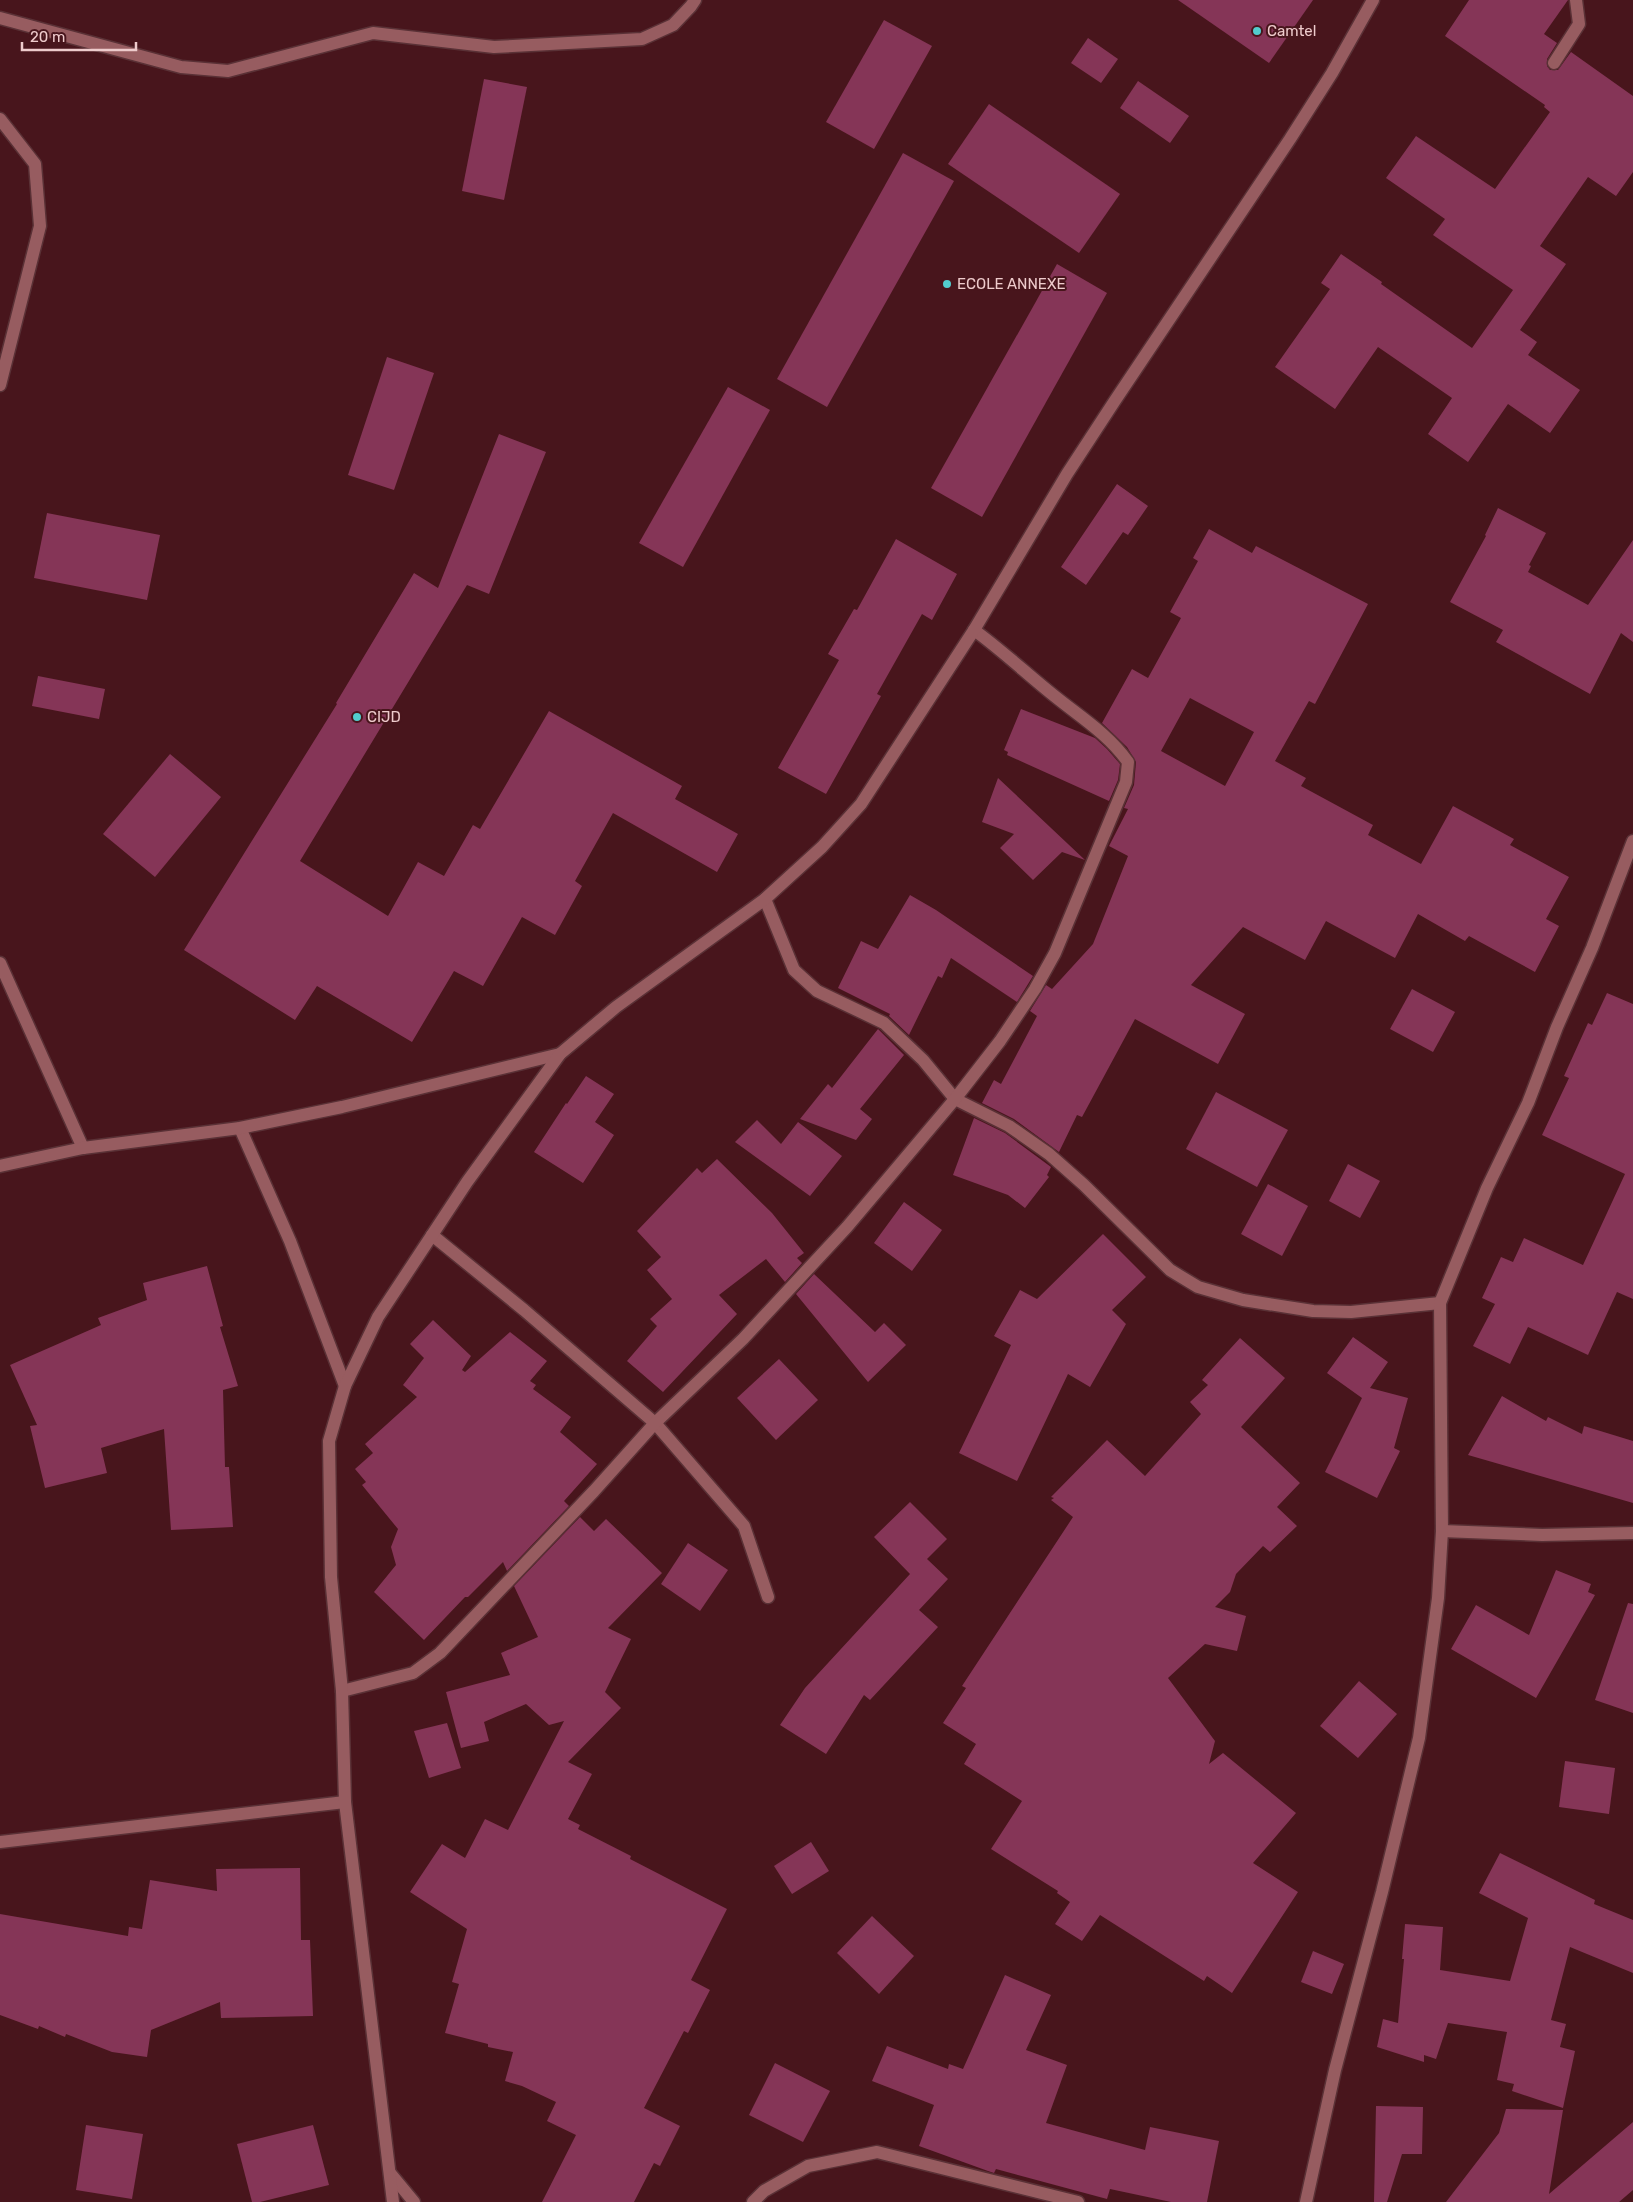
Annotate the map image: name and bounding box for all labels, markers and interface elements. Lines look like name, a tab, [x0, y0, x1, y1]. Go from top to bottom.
scale bar	[22, 20, 136, 52]
place label: Camtel	[1267, 22, 1316, 40]
marker: Camtel	[1251, 25, 1263, 37]
text: 20 m	[30, 28, 65, 46]
place label: ECOLE ANNEXE	[957, 275, 1066, 293]
marker: ECOLE ANNEXE	[941, 278, 953, 290]
place label: CIJD	[367, 708, 401, 726]
marker: CIJD	[351, 711, 363, 723]

